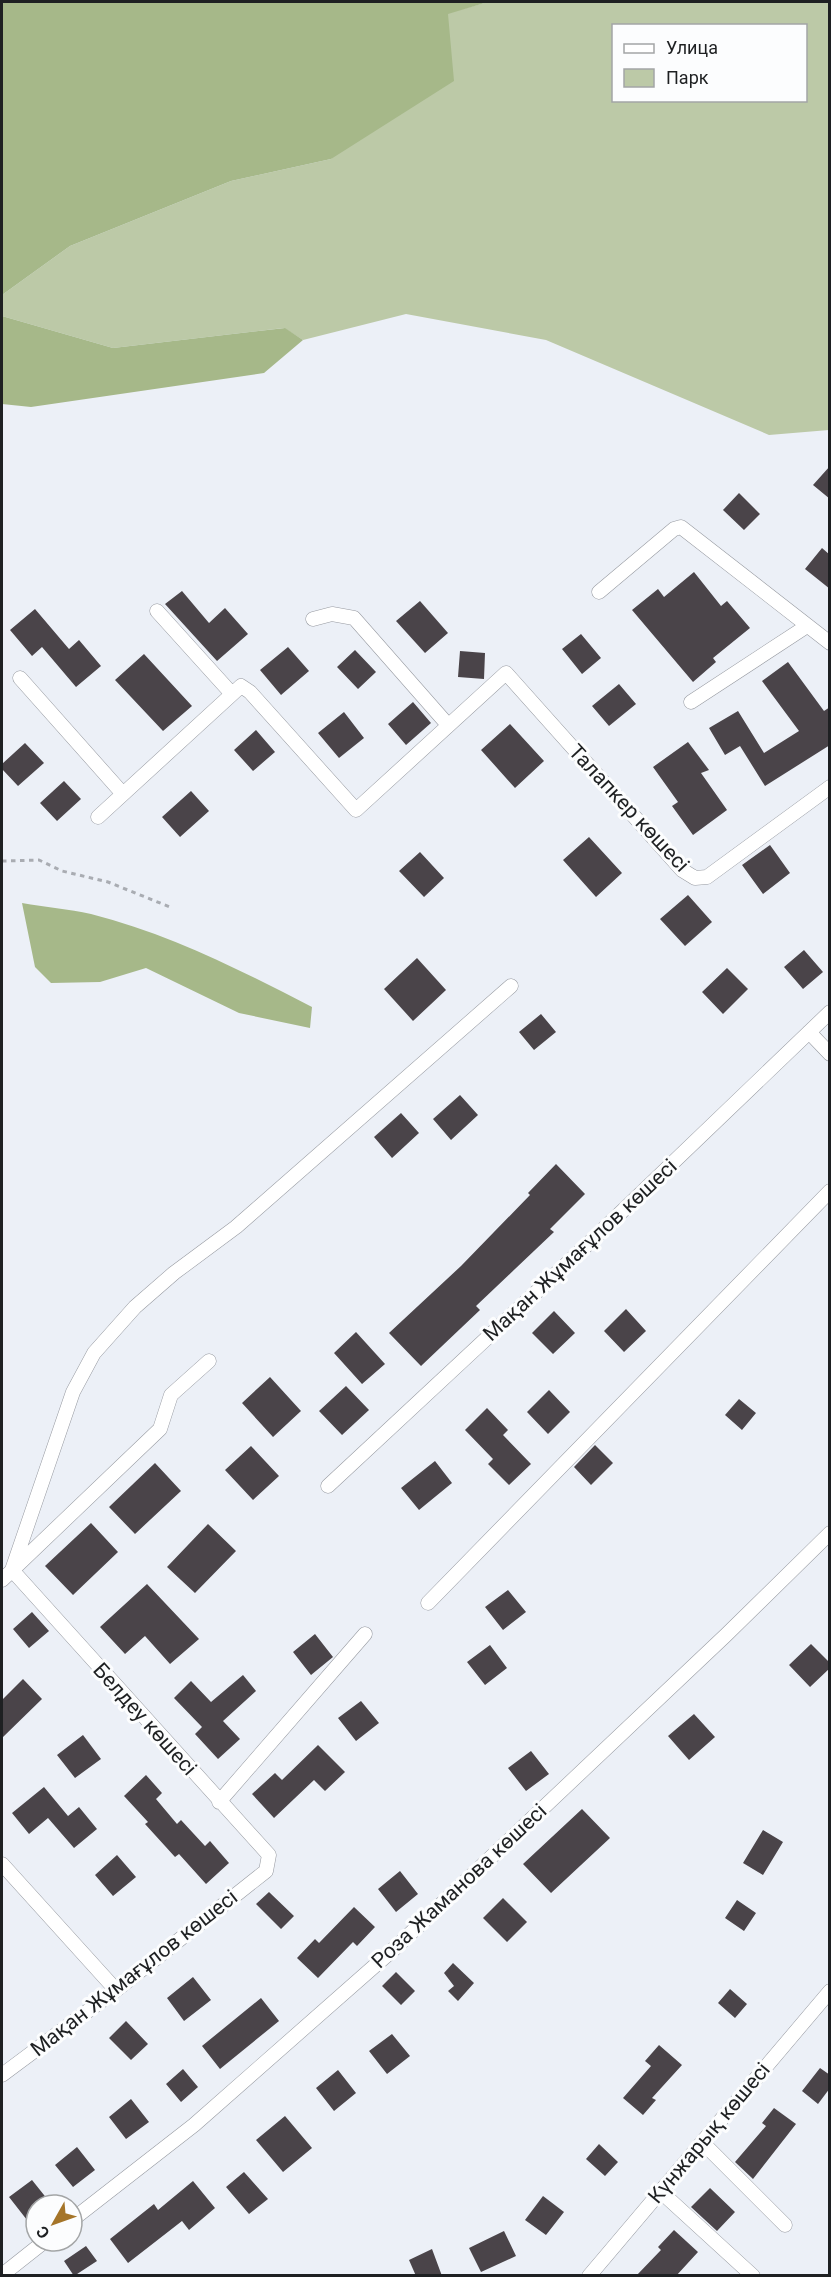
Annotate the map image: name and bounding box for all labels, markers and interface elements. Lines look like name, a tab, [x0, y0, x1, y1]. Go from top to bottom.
legend	[612, 24, 807, 102]
text: Улица	[666, 37, 718, 58]
text: Парк	[666, 67, 709, 88]
street label: Талапкер көшесі	[564, 739, 694, 877]
street label: Мақан Жұмағұлов көшесі	[478, 1154, 682, 1346]
street label: Белдеу көшесі	[88, 1658, 202, 1780]
street label: Роза Жаманова көшесі	[367, 1799, 551, 1973]
street label: Мақан Жұмағұлов көшесі	[26, 1885, 242, 2061]
street label: Күнжарық көшесі	[643, 2058, 775, 2208]
north arrow	[24, 2193, 84, 2253]
text: С	[32, 2222, 54, 2242]

